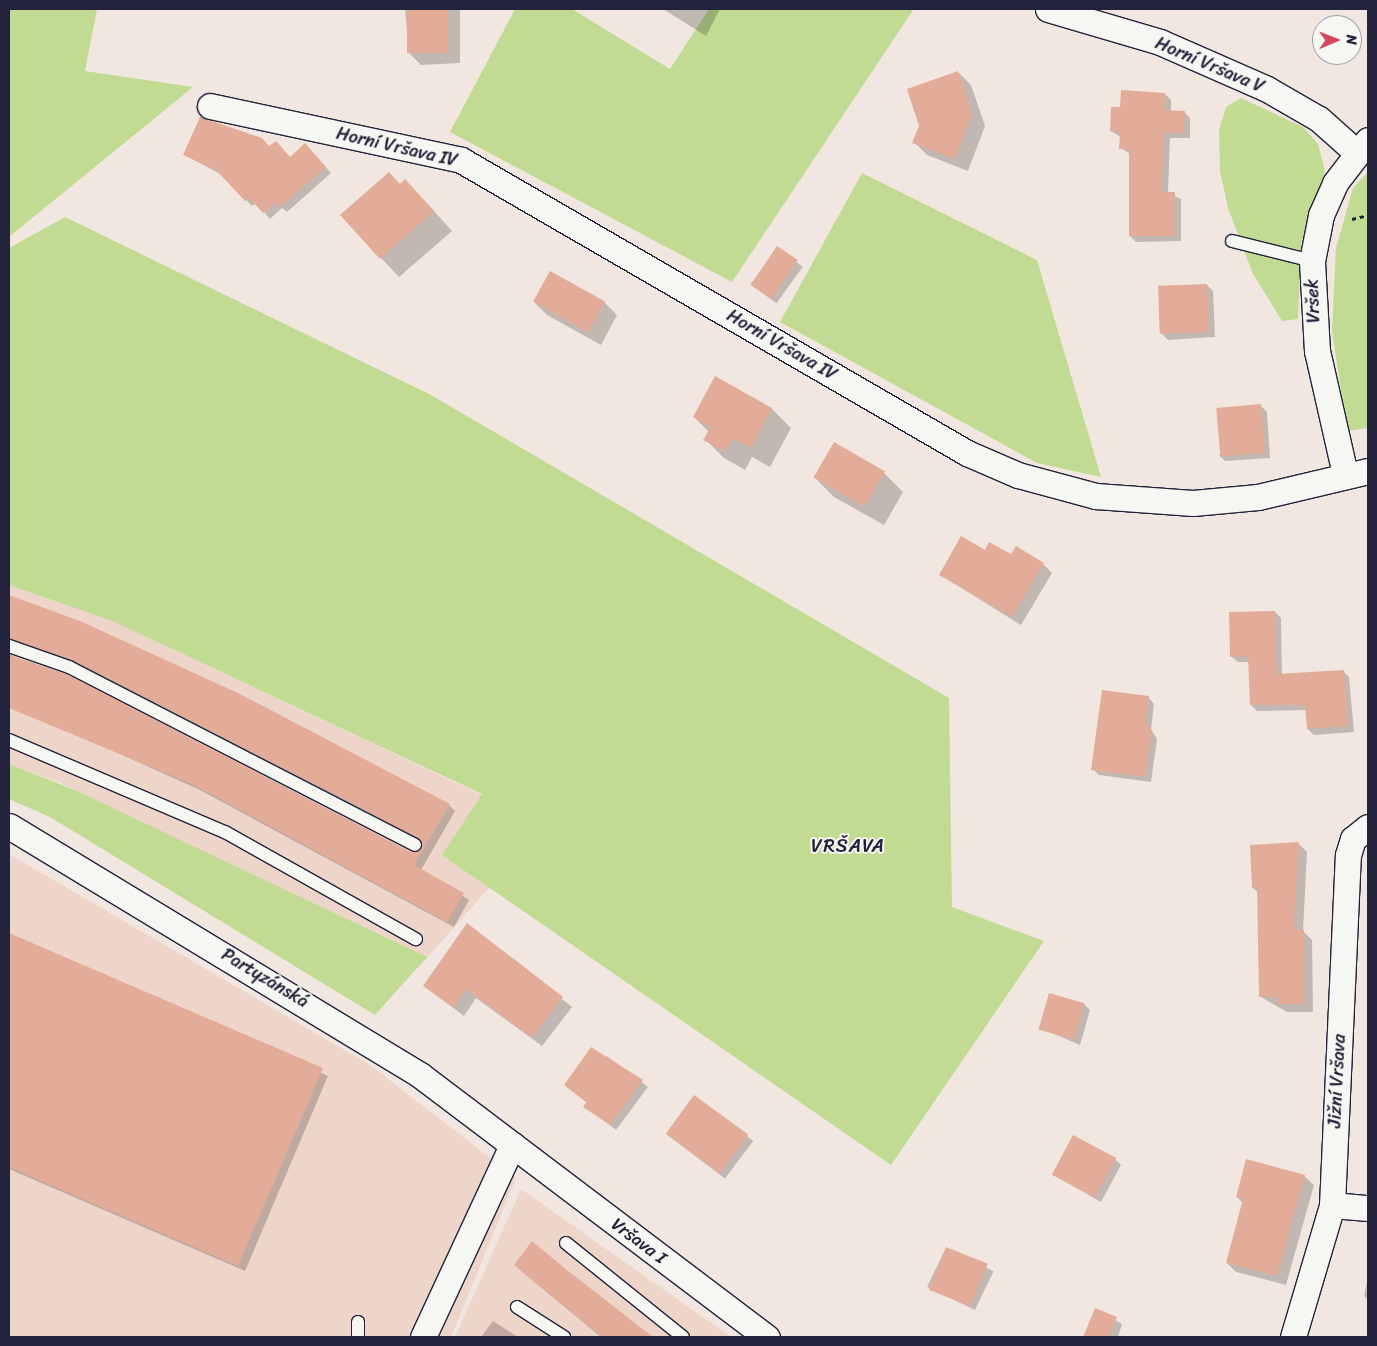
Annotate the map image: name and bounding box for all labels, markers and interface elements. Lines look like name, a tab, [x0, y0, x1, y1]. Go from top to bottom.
north arrow	[1312, 15, 1362, 65]
street label: Horní Vršava V	[1153, 32, 1267, 98]
text: N	[1339, 35, 1364, 45]
street label: Horní Vršava IV	[335, 123, 459, 171]
street label: Vršek	[1301, 279, 1325, 323]
street label: Horní Vršava IV	[723, 305, 841, 385]
district label: VRŠAVA	[809, 835, 887, 857]
street label: Partyzánská	[218, 944, 312, 1012]
street label: Jižní Vršava	[1324, 1034, 1350, 1128]
street label: Vršava I	[607, 1213, 671, 1269]

